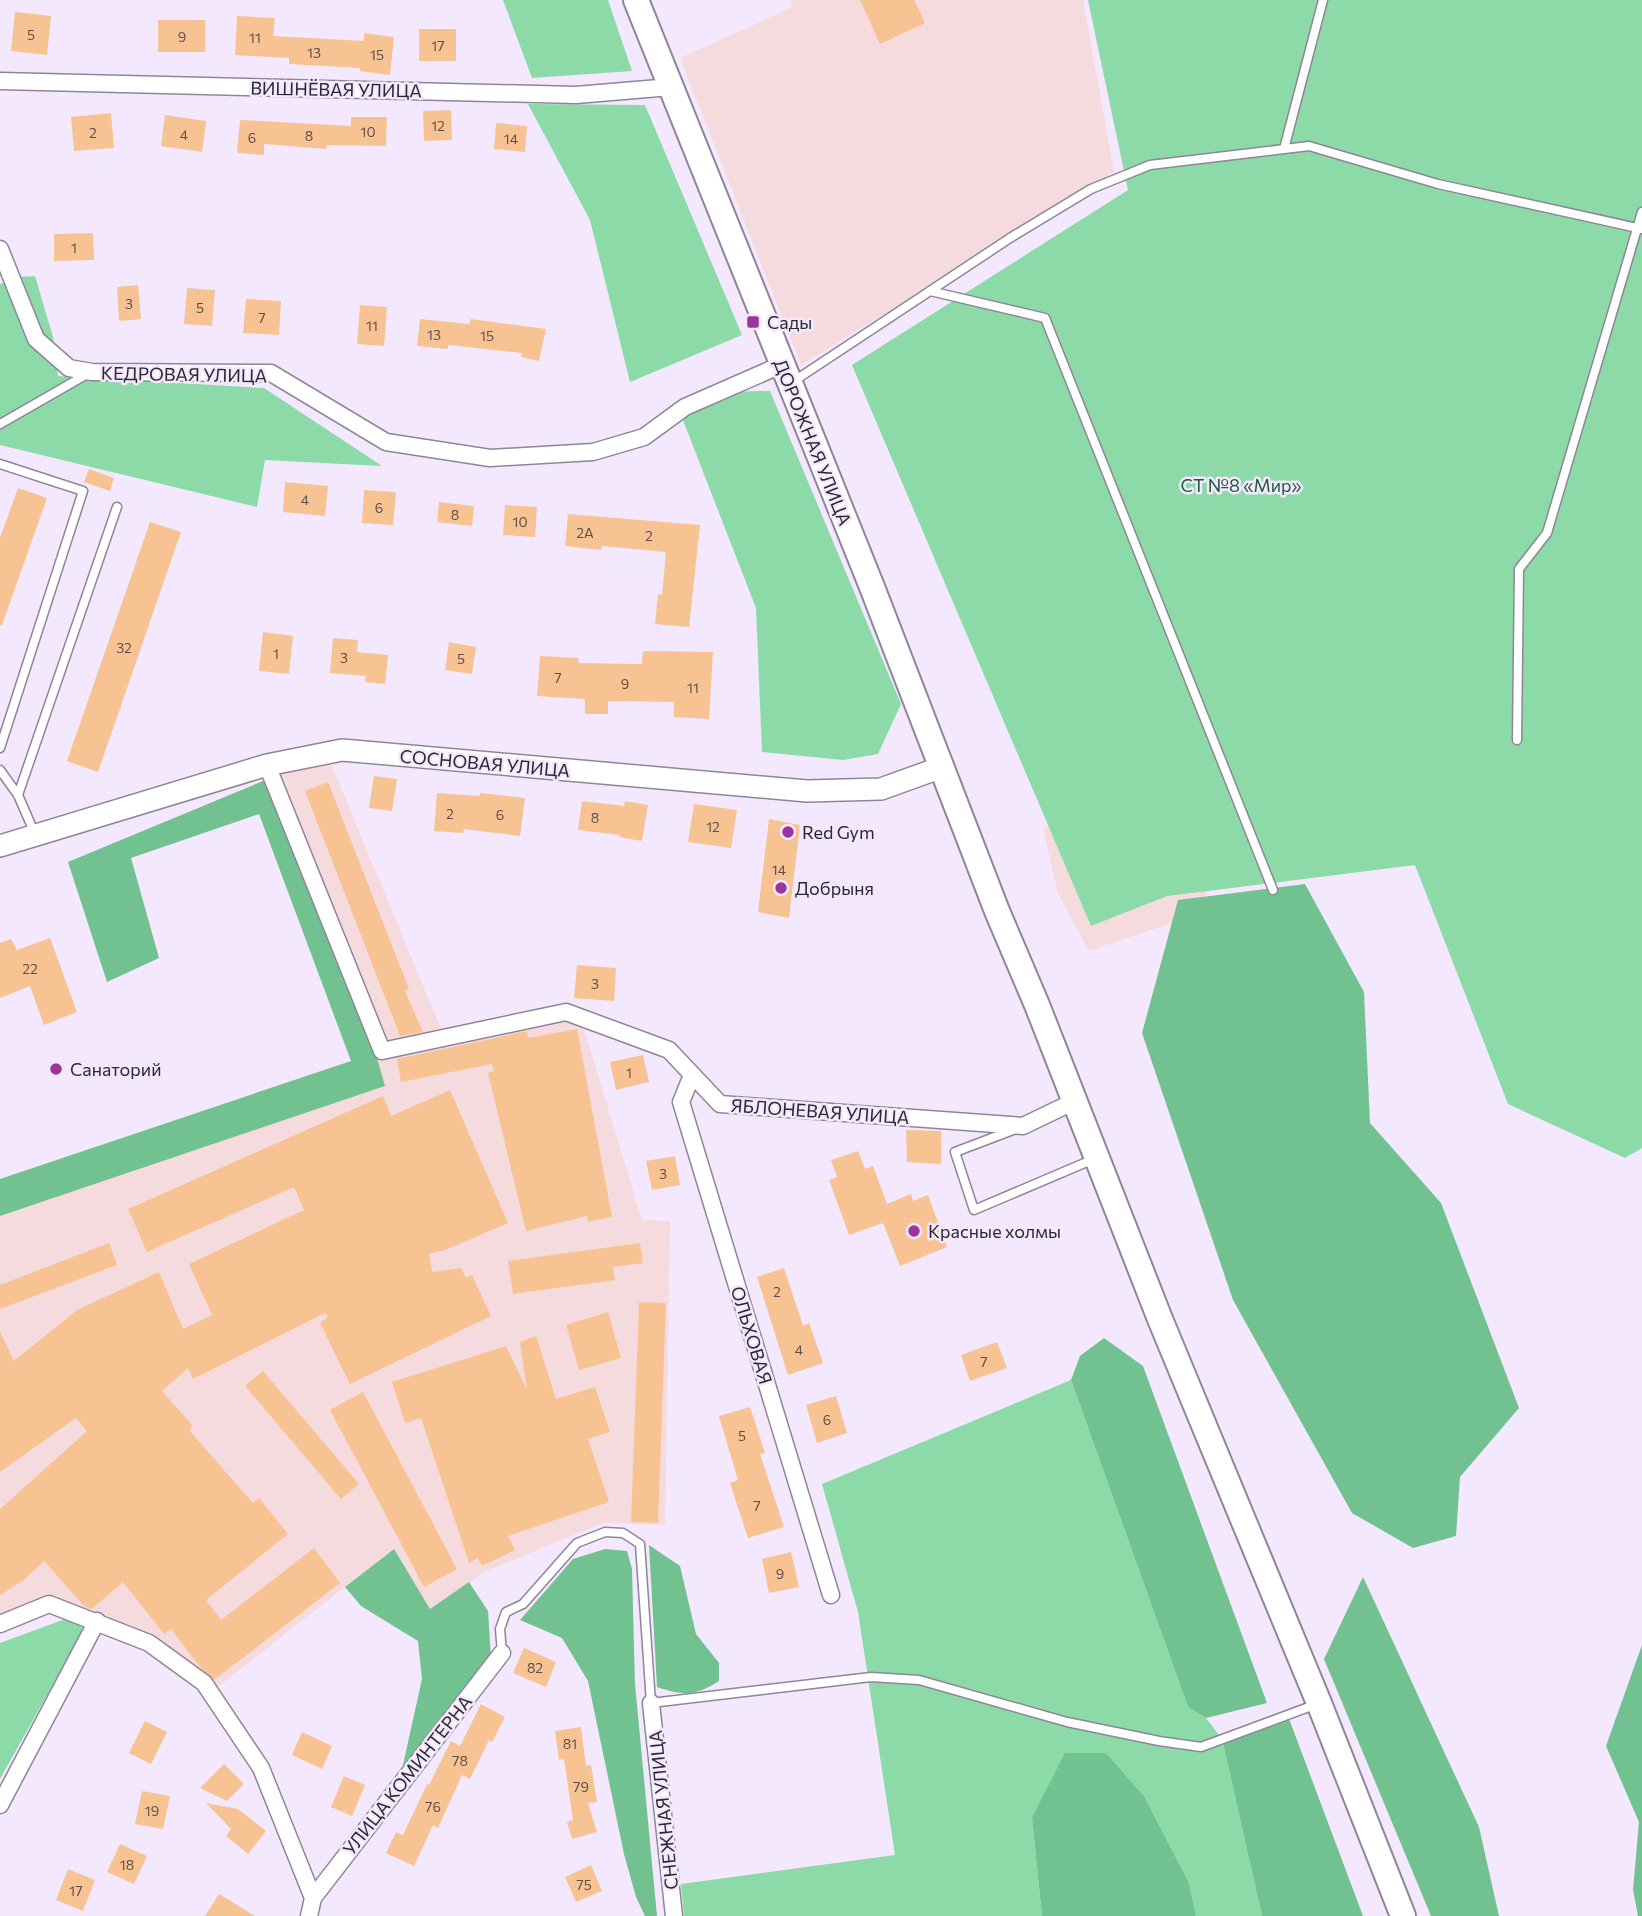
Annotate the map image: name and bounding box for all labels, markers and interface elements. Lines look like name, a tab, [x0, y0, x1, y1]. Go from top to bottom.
house number: 5	[27, 26, 35, 43]
house number: 9	[178, 28, 186, 45]
house number: 11	[249, 29, 261, 46]
house number: 17	[431, 37, 445, 54]
house number: 13	[307, 44, 321, 61]
house number: 15	[370, 46, 384, 63]
street label: ВИШНЁВАЯ УЛИЦА	[250, 77, 422, 101]
house number: 12	[431, 117, 445, 134]
house number: 10	[360, 123, 376, 140]
house number: 2	[89, 124, 97, 141]
house number: 4	[180, 126, 189, 143]
house number: 8	[305, 127, 313, 144]
house number: 6	[248, 129, 256, 146]
house number: 14	[504, 130, 519, 147]
house number: 1	[71, 239, 77, 256]
house number: 3	[125, 295, 133, 312]
house number: 5	[196, 299, 204, 316]
house number: 7	[258, 309, 266, 326]
place label: Сады	[767, 311, 812, 333]
marker: Сады	[745, 314, 761, 330]
house number: 11	[366, 317, 378, 334]
house number: 13	[427, 326, 441, 343]
house number: 15	[480, 327, 494, 344]
street label: ДОРОЖНАЯ УЛИЦА	[769, 355, 857, 529]
street label: КЕДРОВАЯ УЛИЦА	[101, 362, 267, 386]
park label: СТ №8 «Мир»	[1181, 474, 1301, 496]
house number: 4	[301, 491, 310, 508]
house number: 6	[375, 499, 383, 516]
house number: 8	[451, 506, 459, 523]
house number: 10	[512, 513, 528, 530]
house number: 2А	[576, 524, 594, 541]
house number: 2	[645, 527, 653, 544]
house number: 32	[116, 639, 132, 656]
house number: 1	[273, 645, 279, 662]
house number: 3	[340, 649, 348, 666]
house number: 5	[457, 650, 465, 667]
house number: 7	[554, 669, 562, 686]
house number: 9	[621, 675, 629, 692]
house number: 11	[687, 679, 699, 696]
street label: СОСНОВАЯ УЛИЦА	[399, 745, 571, 781]
house number: 2	[446, 805, 454, 822]
house number: 6	[496, 806, 504, 823]
house number: 8	[591, 809, 599, 826]
house number: 12	[706, 818, 720, 835]
place label: Red Gym	[802, 821, 875, 843]
marker: Red Gym	[780, 824, 796, 840]
house number: 14	[772, 861, 787, 878]
place label: Добрыня	[795, 877, 874, 899]
marker: Добрыня	[773, 880, 789, 896]
house number: 22	[22, 960, 38, 977]
house number: 3	[591, 975, 599, 992]
place label: Санаторий	[70, 1058, 162, 1080]
marker: Санаторий	[48, 1061, 64, 1077]
house number: 1	[626, 1064, 632, 1081]
street label: ЯБЛОНЕВАЯ УЛИЦА	[730, 1094, 910, 1128]
house number: 3	[659, 1165, 667, 1182]
place label: Красные холмы	[928, 1220, 1061, 1242]
marker: Красные холмы	[906, 1223, 922, 1239]
street label: ОЛЬХОВАЯ	[727, 1283, 777, 1387]
house number: 2	[773, 1283, 781, 1300]
house number: 4	[795, 1341, 804, 1358]
house number: 7	[980, 1353, 988, 1370]
house number: 6	[823, 1411, 831, 1428]
house number: 5	[738, 1427, 746, 1444]
house number: 7	[753, 1497, 761, 1514]
house number: 9	[776, 1565, 784, 1582]
house number: 82	[527, 1659, 543, 1676]
street label: УЛИЦА КОМИНТЕРНА	[338, 1691, 476, 1859]
street label: СНЕЖНАЯ УЛИЦА	[644, 1729, 682, 1891]
house number: 81	[563, 1735, 577, 1752]
house number: 78	[452, 1752, 468, 1769]
house number: 79	[573, 1778, 589, 1795]
house number: 76	[425, 1798, 441, 1815]
house number: 19	[145, 1802, 159, 1819]
house number: 18	[120, 1856, 134, 1873]
house number: 75	[576, 1876, 592, 1893]
house number: 17	[69, 1882, 83, 1899]

